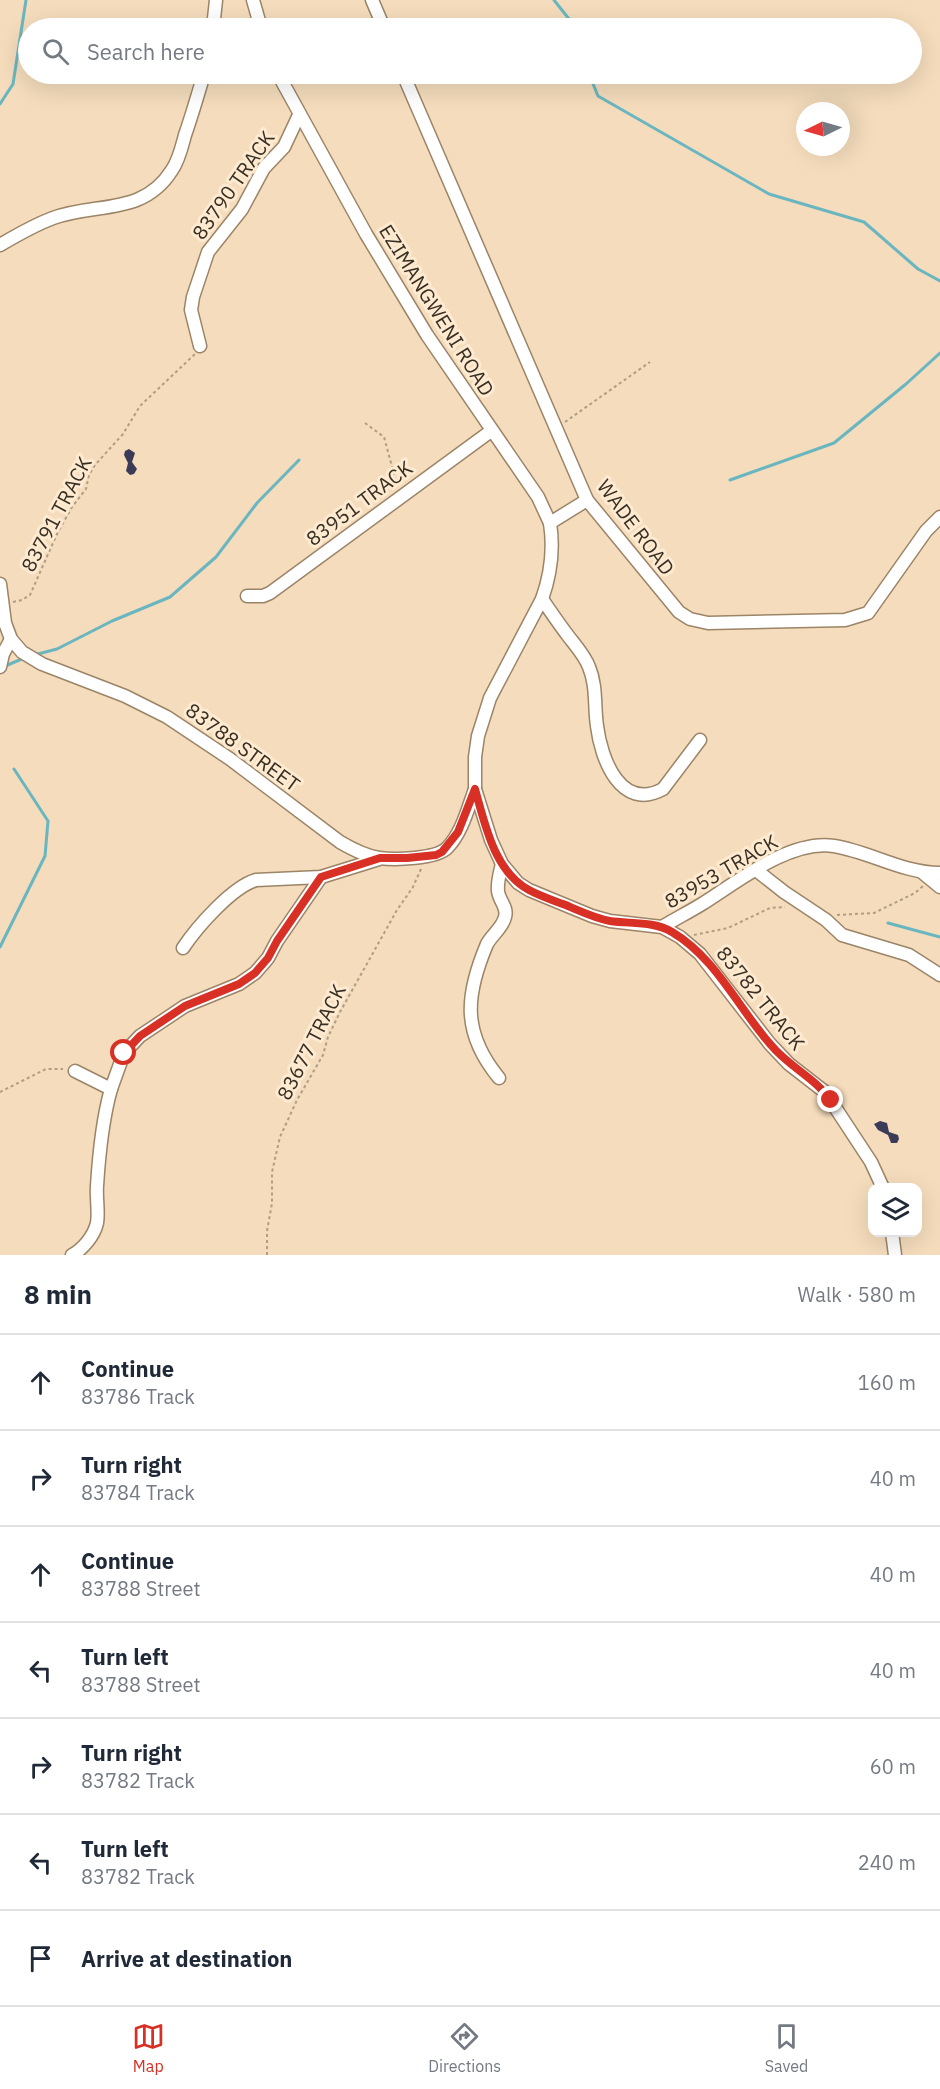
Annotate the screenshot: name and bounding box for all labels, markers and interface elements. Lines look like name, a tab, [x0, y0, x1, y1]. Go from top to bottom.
search box	[18, 18, 922, 84]
icon: search	[39, 35, 72, 68]
text: Search here	[87, 37, 205, 66]
north arrow	[796, 102, 850, 156]
street label: 83790 TRACK	[186, 125, 281, 245]
street label: EZIMANGWENI ROAD	[373, 219, 501, 401]
street label: 83791 TRACK	[14, 452, 98, 576]
street label: 83951 TRACK	[300, 454, 418, 552]
street label: WADE ROAD	[591, 474, 681, 580]
street label: 83788 STREET	[180, 696, 306, 798]
street label: 83953 TRACK	[659, 828, 783, 914]
street label: 83782 TRACK	[711, 940, 812, 1056]
street label: 83677 TRACK	[270, 979, 352, 1105]
route start	[110, 1039, 136, 1065]
route end	[817, 1086, 843, 1112]
map controls	[868, 1183, 922, 1237]
button: layers	[868, 1183, 922, 1237]
text: 8 min	[24, 1277, 92, 1311]
text: Walk · 580 m	[798, 1281, 916, 1308]
text: Continue	[81, 1354, 174, 1383]
icon: ahead	[24, 1366, 57, 1399]
text: 160 m	[858, 1369, 916, 1396]
text: 83786 Track	[81, 1383, 195, 1410]
text: Turn right	[81, 1450, 182, 1479]
icon: right	[24, 1462, 57, 1495]
text: 40 m	[870, 1465, 916, 1492]
text: 83784 Track	[81, 1479, 195, 1506]
text: Continue	[81, 1546, 174, 1575]
icon: ahead	[24, 1558, 57, 1591]
text: 40 m	[870, 1561, 916, 1588]
text: 83788 Street	[81, 1575, 201, 1602]
text: Turn left	[81, 1642, 169, 1671]
icon: left	[24, 1654, 57, 1687]
text: 40 m	[870, 1657, 916, 1684]
text: 83788 Street	[81, 1671, 201, 1698]
text: Turn right	[81, 1738, 182, 1767]
icon: right	[24, 1750, 57, 1783]
text: 60 m	[870, 1753, 916, 1780]
text: 83782 Track	[81, 1767, 195, 1794]
text: Turn left	[81, 1834, 169, 1863]
icon: left	[24, 1846, 57, 1879]
text: 240 m	[858, 1849, 916, 1876]
text: 83782 Track	[81, 1863, 195, 1890]
icon: arrive	[24, 1942, 57, 1975]
text: Arrive at destination	[81, 1944, 292, 1973]
tab: Map	[132, 2020, 165, 2076]
tab: Directions	[428, 2020, 501, 2076]
tab: Saved	[765, 2020, 808, 2076]

